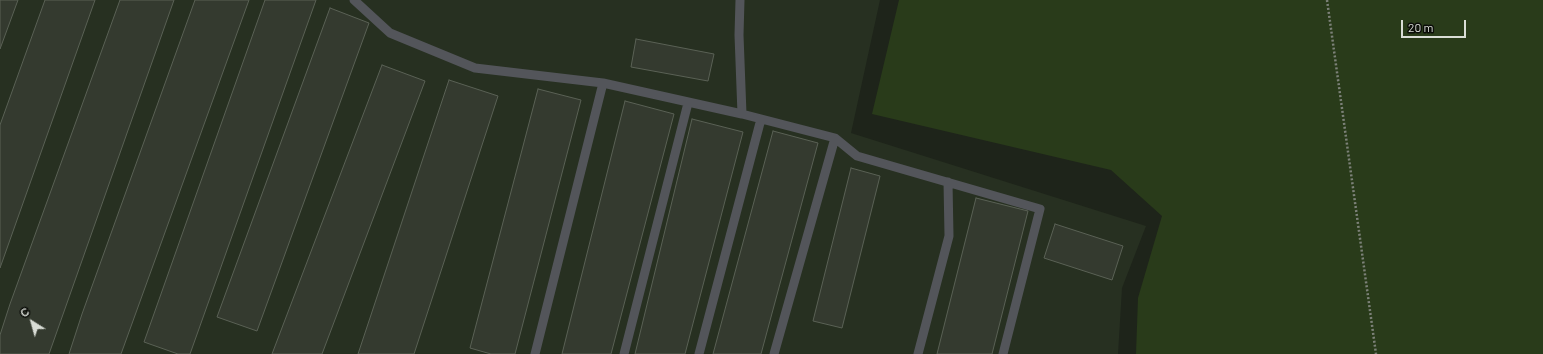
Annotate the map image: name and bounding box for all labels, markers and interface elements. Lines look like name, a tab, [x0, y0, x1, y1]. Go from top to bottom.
scale bar	[1403, 12, 1468, 38]
text: 20 m	[1408, 20, 1434, 34]
north arrow	[12, 302, 52, 342]
text: С	[17, 304, 32, 320]

